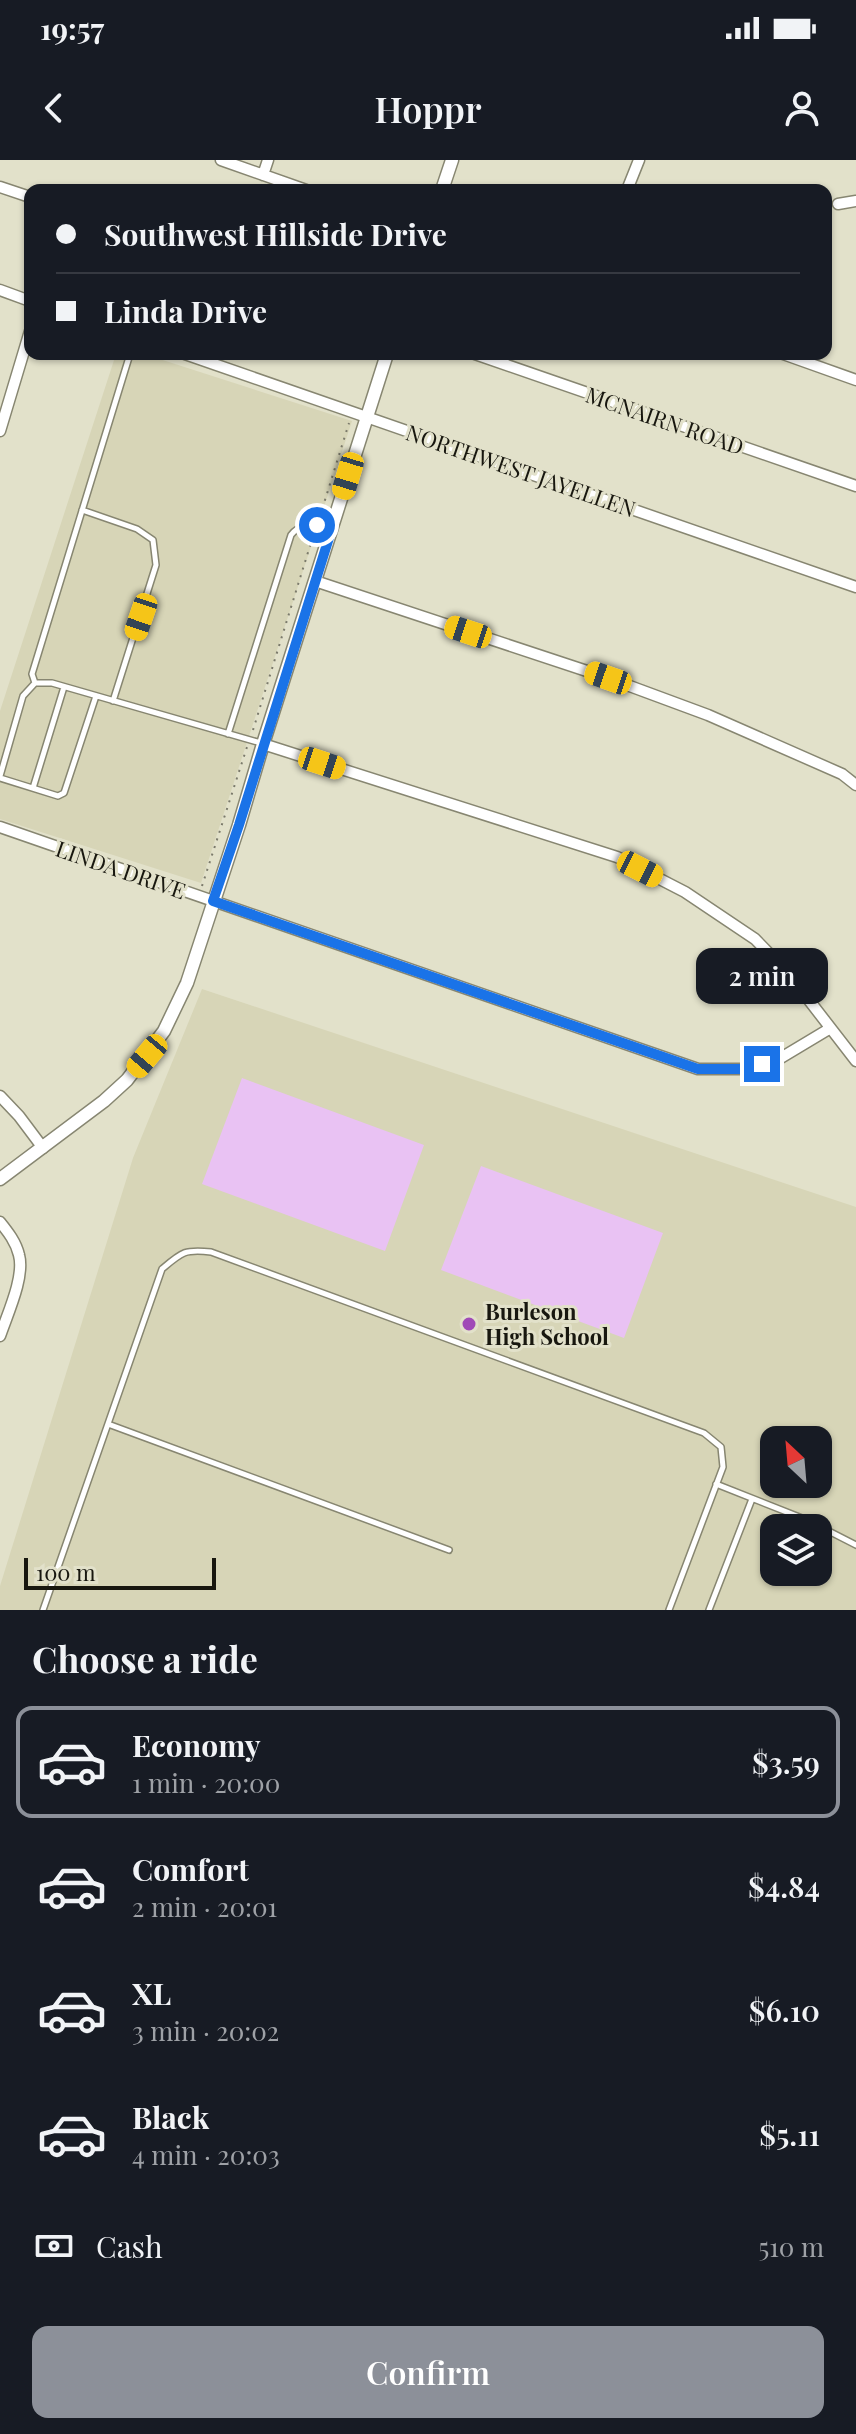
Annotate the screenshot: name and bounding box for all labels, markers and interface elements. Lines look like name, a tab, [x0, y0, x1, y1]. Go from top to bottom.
text: 19:57	[40, 8, 104, 48]
text: Hoppr	[375, 84, 481, 132]
icon: back	[32, 86, 76, 130]
icon: person	[780, 86, 824, 130]
text: Southwest Hillside Drive	[104, 214, 447, 254]
text: Linda Drive	[104, 291, 267, 331]
street label: MCNAIRN ROAD	[582, 379, 748, 461]
street label: NORTHWEST JAYELLEN	[402, 417, 640, 523]
car	[330, 450, 366, 502]
route start	[299, 507, 335, 543]
car	[122, 590, 160, 644]
car	[441, 613, 495, 651]
car	[581, 659, 635, 697]
car	[295, 744, 349, 782]
street label: LINDA DRIVE	[52, 833, 190, 905]
car	[613, 847, 667, 891]
callout: 2 min	[696, 948, 828, 1004]
text: 2 min	[729, 958, 795, 993]
car	[122, 1030, 172, 1082]
route end	[744, 1046, 780, 1082]
place label: Burleson High School	[485, 1296, 609, 1351]
marker: Burleson High School	[460, 1315, 478, 1333]
north arrow	[760, 1426, 832, 1498]
map controls	[760, 1426, 832, 1586]
button: layers	[760, 1514, 832, 1586]
scale bar	[24, 1554, 216, 1590]
text: 100 m	[36, 1557, 96, 1587]
text: Choose a ride	[32, 1634, 258, 1682]
text: Economy	[132, 1725, 261, 1765]
icon: car	[36, 1726, 108, 1798]
text: $3.59	[752, 1742, 820, 1782]
text: 1 min · 20:00	[132, 1765, 280, 1800]
text: Comfort	[132, 1849, 249, 1889]
icon: car	[36, 1850, 108, 1922]
text: $4.84	[748, 1866, 820, 1906]
text: 2 min · 20:01	[132, 1889, 277, 1924]
text: XL	[132, 1973, 171, 2013]
icon: car	[36, 1974, 108, 2046]
text: $6.10	[749, 1990, 820, 2030]
text: 3 min · 20:02	[132, 2013, 279, 2048]
text: Black	[132, 2097, 209, 2137]
icon: car	[36, 2098, 108, 2170]
text: $5.11	[759, 2114, 820, 2154]
text: 4 min · 20:03	[132, 2137, 280, 2172]
icon: cash	[32, 2224, 76, 2268]
text: Cash	[96, 2226, 163, 2266]
text: 510 m	[758, 2229, 824, 2264]
button: Confirm	[32, 2326, 824, 2418]

